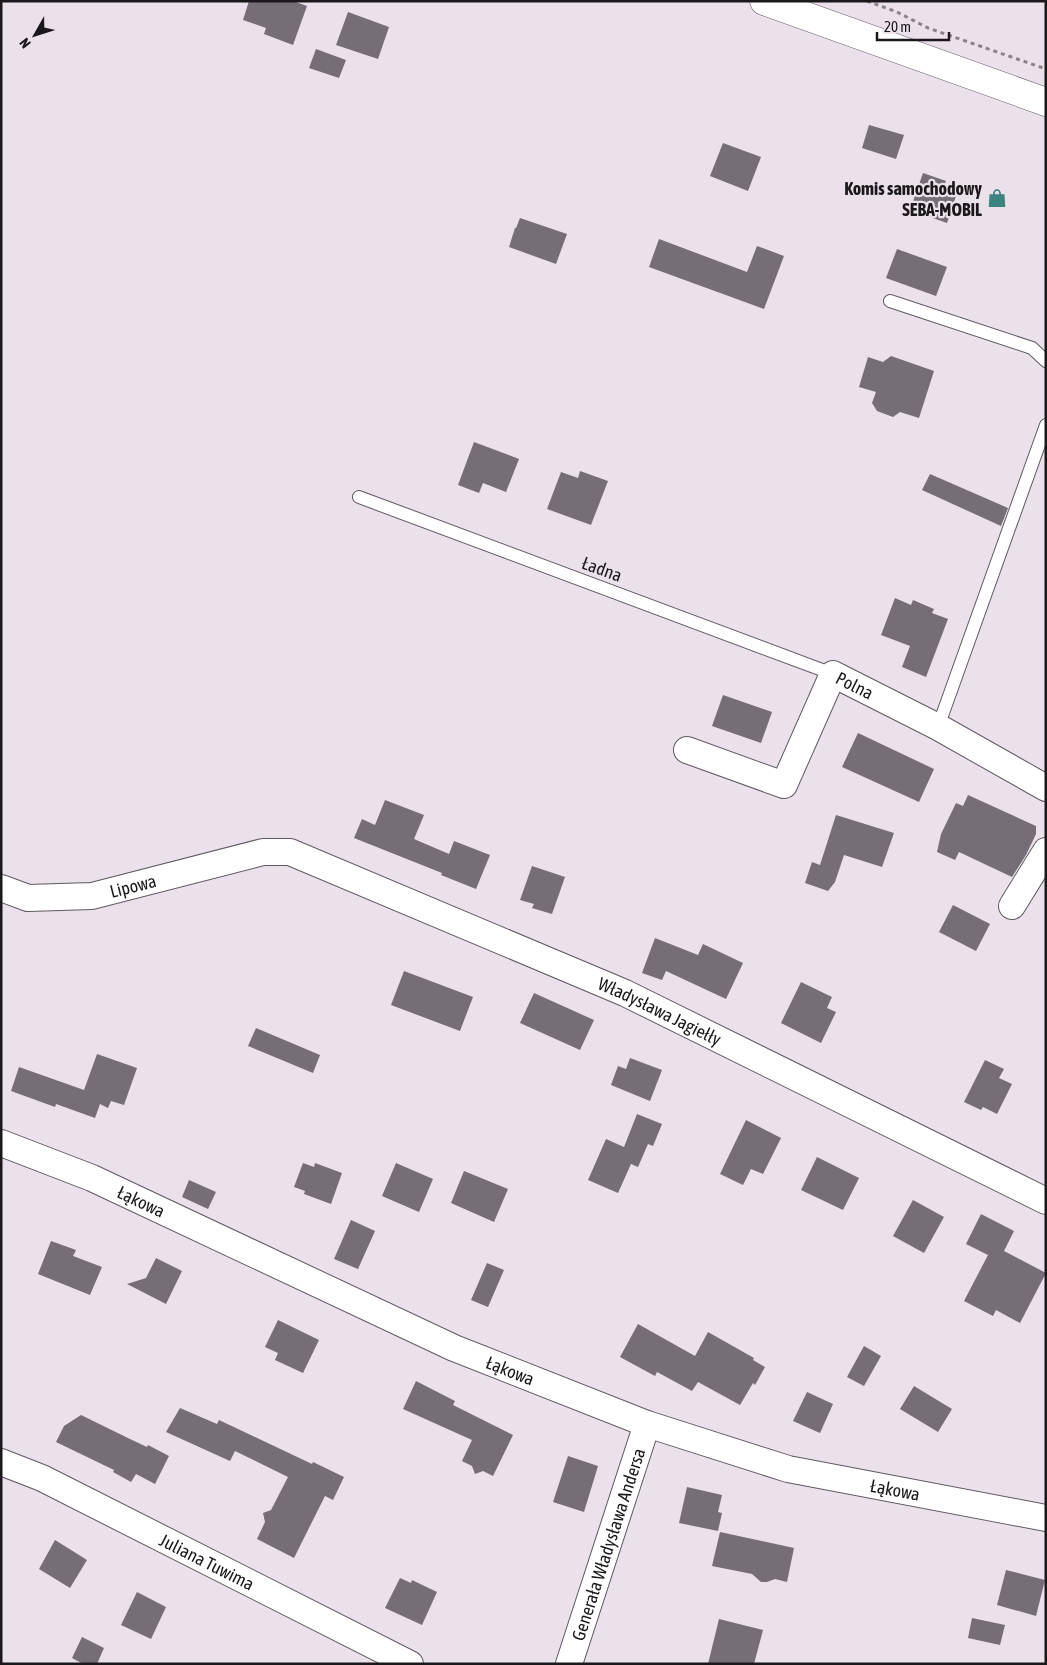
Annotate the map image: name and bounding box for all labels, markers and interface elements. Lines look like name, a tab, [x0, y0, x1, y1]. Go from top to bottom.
north arrow	[10, 10, 60, 60]
scale bar	[877, 10, 950, 42]
text: 20 m	[884, 18, 911, 35]
text: N	[16, 35, 34, 51]
place label: Komis samochodowy SEBA-MOBIL	[844, 178, 983, 220]
shop icon: Komis samochodowy SEBA-MOBIL	[986, 187, 1008, 209]
street label: Ładna	[579, 552, 625, 586]
street label: Polna	[833, 667, 877, 703]
street label: Lipowa	[108, 869, 158, 902]
street label: Władysława Jagiełły	[595, 972, 725, 1049]
street label: Łąkowa	[114, 1181, 168, 1221]
street label: Łąkowa	[483, 1351, 538, 1389]
street label: Generała Władysława Andersa	[567, 1445, 649, 1643]
street label: Łąkowa	[869, 1474, 922, 1504]
street label: Juliana Tuwima	[156, 1529, 258, 1594]

